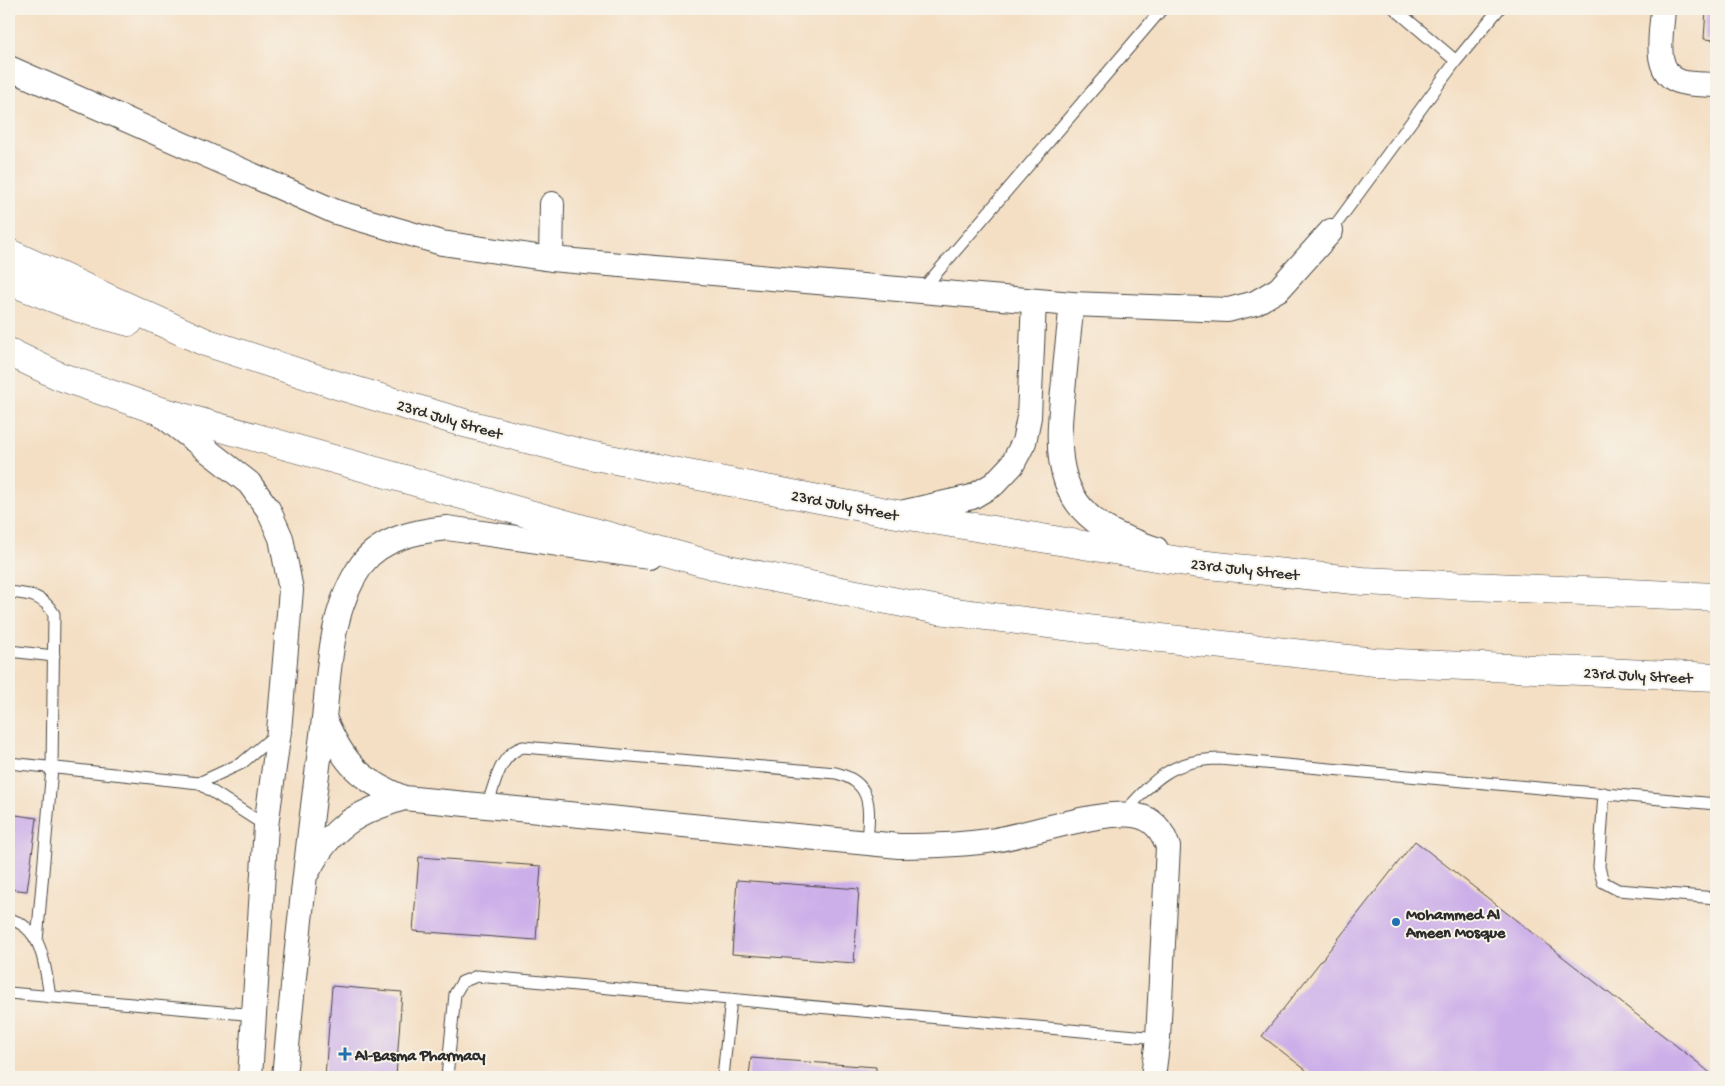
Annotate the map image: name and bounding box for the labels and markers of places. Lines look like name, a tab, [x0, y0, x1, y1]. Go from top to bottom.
place label: Mohammed Al Ameen Mosque	[1405, 907, 1506, 944]
marker: Mohammed Al Ameen Mosque	[1390, 916, 1402, 928]
marker: Al-Basma Pharmacy	[339, 1048, 351, 1060]
place label: Al-Basma Pharmacy	[354, 1048, 486, 1067]

